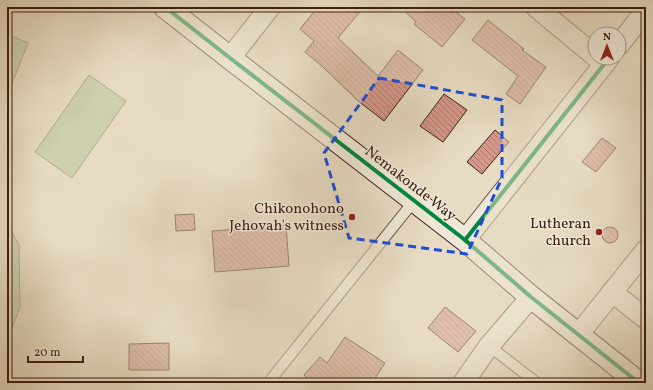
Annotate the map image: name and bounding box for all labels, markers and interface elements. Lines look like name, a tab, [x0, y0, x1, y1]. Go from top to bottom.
north arrow	[587, 26, 627, 66]
text: N	[603, 30, 611, 45]
street label: Nemakonde Way	[360, 142, 460, 227]
place label: Chikonohono Jehovah's witness	[229, 199, 344, 237]
marker: Chikonohono Jehovah's witness	[347, 212, 357, 222]
place label: Lutheran church	[530, 214, 591, 252]
marker: Lutheran church	[594, 227, 604, 237]
scale bar	[28, 338, 83, 364]
text: 20 m	[34, 345, 61, 361]

